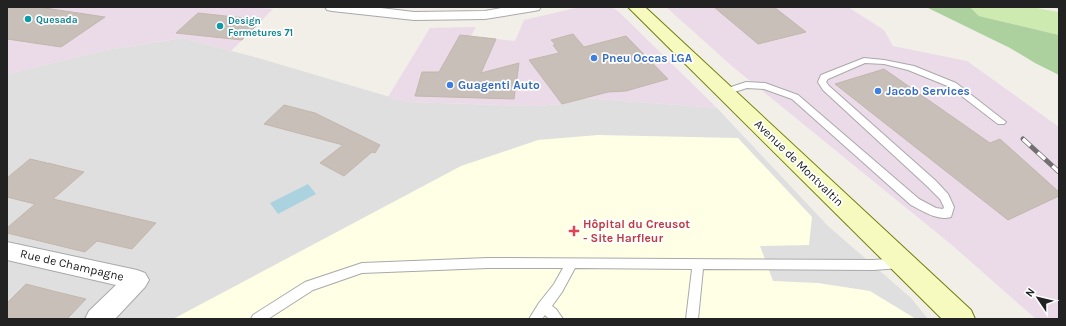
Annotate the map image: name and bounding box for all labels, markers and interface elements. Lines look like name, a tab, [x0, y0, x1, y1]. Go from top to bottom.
marker: Quesada	[23, 14, 33, 24]
place label: Quesada	[36, 14, 78, 26]
place label: Design Fermetures 71	[228, 15, 293, 39]
marker: Design Fermetures 71	[215, 21, 225, 31]
place label: Pneu Occas LGA	[602, 51, 693, 65]
marker: Pneu Occas LGA	[589, 53, 599, 63]
place label: Guagenti Auto	[458, 78, 540, 92]
marker: Guagenti Auto	[445, 80, 455, 90]
place label: Jacob Services	[886, 84, 970, 98]
marker: Jacob Services	[873, 86, 883, 96]
street label: Avenue de Montvaltin	[752, 117, 846, 209]
place label: Hôpital du Creusot - Site Harfleur	[583, 217, 690, 245]
marker: Hôpital du Creusot - Site Harfleur	[568, 225, 580, 237]
street label: Rue de Champagne	[19, 246, 125, 284]
north arrow	[1018, 278, 1058, 318]
text: N	[1023, 286, 1038, 300]

